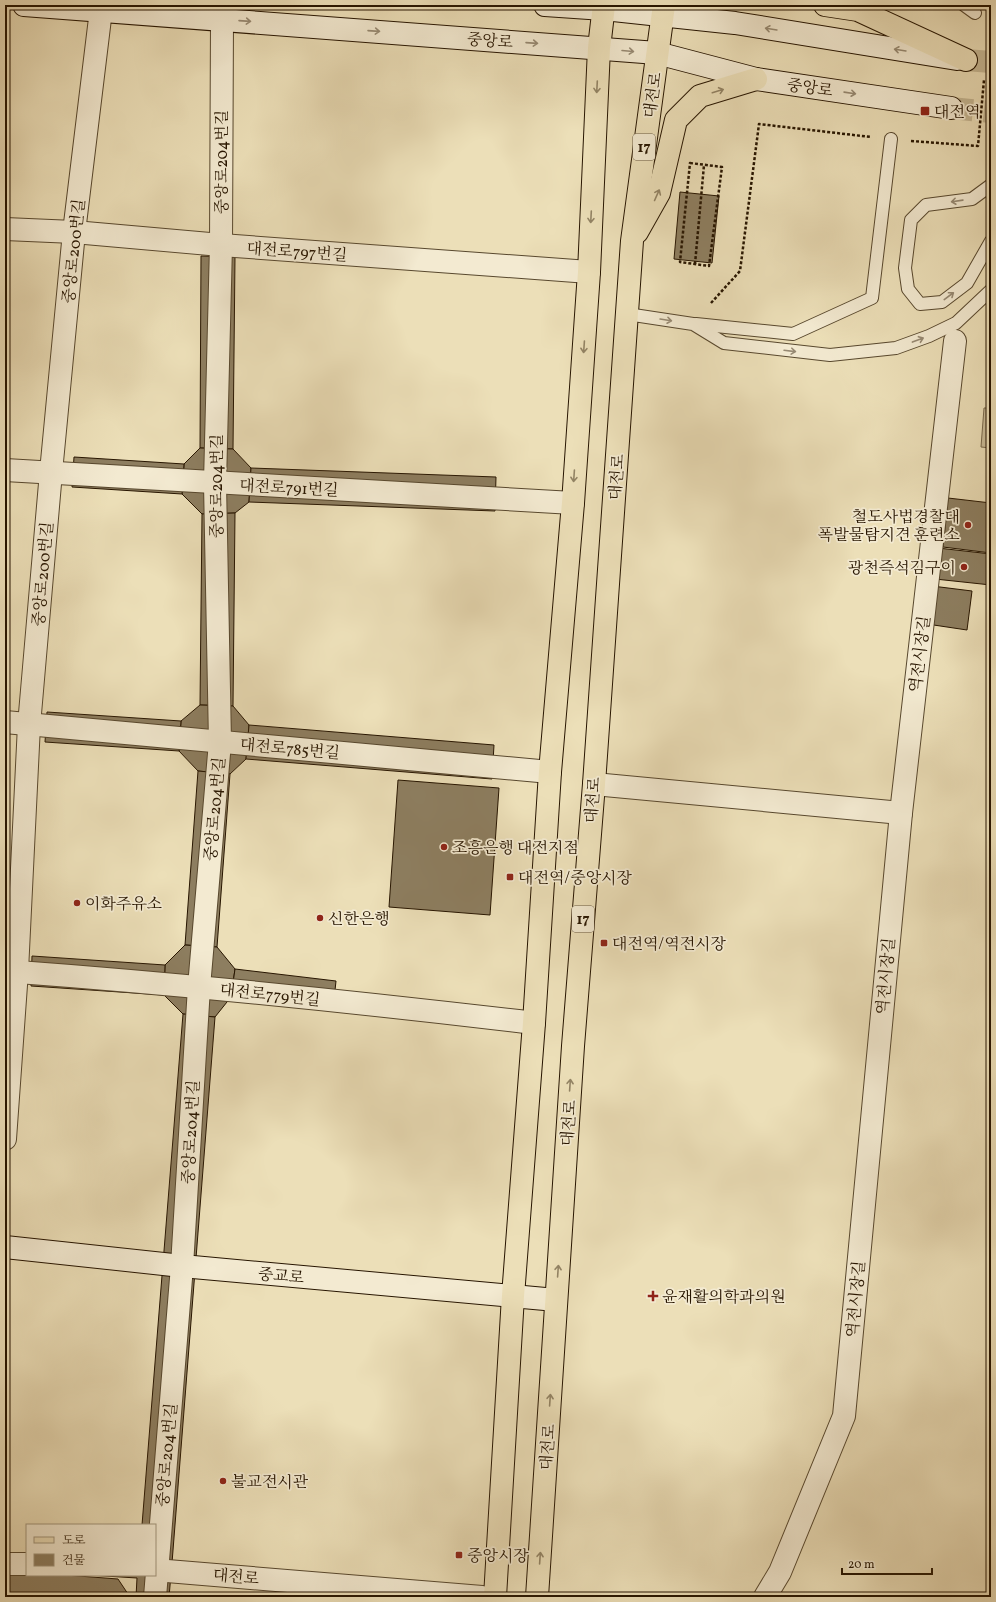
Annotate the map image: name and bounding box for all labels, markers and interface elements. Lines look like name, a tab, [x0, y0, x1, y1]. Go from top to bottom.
one-way arrow	[238, 18, 251, 25]
one-way arrow	[765, 25, 778, 33]
one-way arrow	[367, 28, 380, 35]
street label: 중앙로	[466, 29, 514, 55]
one-way arrow	[525, 39, 538, 47]
one-way arrow	[894, 46, 907, 54]
one-way arrow	[621, 47, 634, 54]
street label: 대전로	[640, 70, 668, 120]
street label: 중앙로	[785, 75, 835, 103]
one-way arrow	[593, 80, 601, 93]
one-way arrow	[712, 87, 725, 94]
one-way arrow	[843, 89, 856, 97]
place label: 대전역	[934, 102, 980, 124]
marker: 대전역	[919, 105, 931, 117]
street label: 중앙로204번길	[212, 110, 234, 214]
road number: 17	[633, 134, 655, 160]
one-way arrow	[654, 189, 661, 201]
one-way arrow	[951, 197, 964, 205]
street label: 중앙로200번길	[59, 198, 91, 305]
one-way arrow	[588, 210, 595, 223]
street label: 대전로797번길	[246, 239, 348, 267]
one-way arrow	[943, 292, 954, 301]
one-way arrow	[659, 316, 672, 324]
one-way arrow	[911, 336, 924, 343]
one-way arrow	[580, 340, 587, 353]
one-way arrow	[783, 347, 796, 355]
street label: 중앙로204번길	[207, 434, 229, 538]
street label: 대전로	[605, 453, 631, 501]
one-way arrow	[571, 469, 578, 482]
street label: 대전로791번길	[239, 475, 339, 503]
place label: 철도사법경찰대 폭발물탐지견 훈련소	[818, 507, 960, 547]
marker: 철도사법경찰대 폭발물탐지견 훈련소	[963, 520, 973, 530]
street label: 중앙로200번길	[28, 521, 60, 628]
place label: 광천즉석김구이	[848, 558, 956, 580]
marker: 광천즉석김구이	[959, 562, 969, 572]
street label: 역전시장길	[905, 615, 937, 694]
street label: 대전로785번길	[239, 735, 341, 765]
street label: 중앙로204번길	[200, 756, 232, 862]
street label: 대전로	[581, 776, 607, 824]
place label: 조흥은행 대전지점	[452, 838, 579, 860]
marker: 조흥은행 대전지점	[439, 842, 449, 852]
place label: 대전역/중앙시장	[518, 868, 633, 890]
marker: 대전역/중앙시장	[505, 872, 515, 882]
place label: 이화주유소	[85, 894, 162, 916]
marker: 이화주유소	[72, 898, 82, 908]
road number: 17	[572, 906, 594, 932]
place label: 신한은행	[328, 909, 390, 931]
marker: 신한은행	[315, 913, 325, 923]
place label: 대전역/역전시장	[612, 934, 727, 956]
street label: 역전시장길	[873, 937, 901, 1016]
marker: 대전역/역전시장	[599, 938, 609, 948]
street label: 대전로779번길	[218, 980, 321, 1012]
street label: 중앙로204번길	[178, 1079, 206, 1185]
one-way arrow	[567, 1079, 574, 1092]
street label: 대전로	[557, 1099, 583, 1147]
street label: 역전시장길	[843, 1260, 871, 1339]
street label: 중교로	[257, 1264, 305, 1290]
one-way arrow	[555, 1265, 562, 1278]
place label: 윤재활의학과의원	[662, 1287, 786, 1309]
marker: 윤재활의학과의원	[647, 1290, 659, 1302]
one-way arrow	[546, 1394, 554, 1407]
street label: 중앙로204번길	[152, 1402, 184, 1508]
street label: 대전로	[536, 1423, 562, 1471]
place label: 불교전시관	[231, 1472, 309, 1494]
marker: 불교전시관	[218, 1476, 228, 1486]
legend	[26, 1524, 156, 1576]
text: 도로	[62, 1533, 86, 1549]
place label: 중앙시장	[467, 1546, 529, 1568]
marker: 중앙시장	[454, 1550, 464, 1560]
scale bar	[842, 1550, 932, 1576]
one-way arrow	[536, 1552, 543, 1565]
text: 건물	[62, 1553, 86, 1569]
text: 20 m	[848, 1557, 875, 1573]
street label: 대전로	[212, 1565, 260, 1591]

